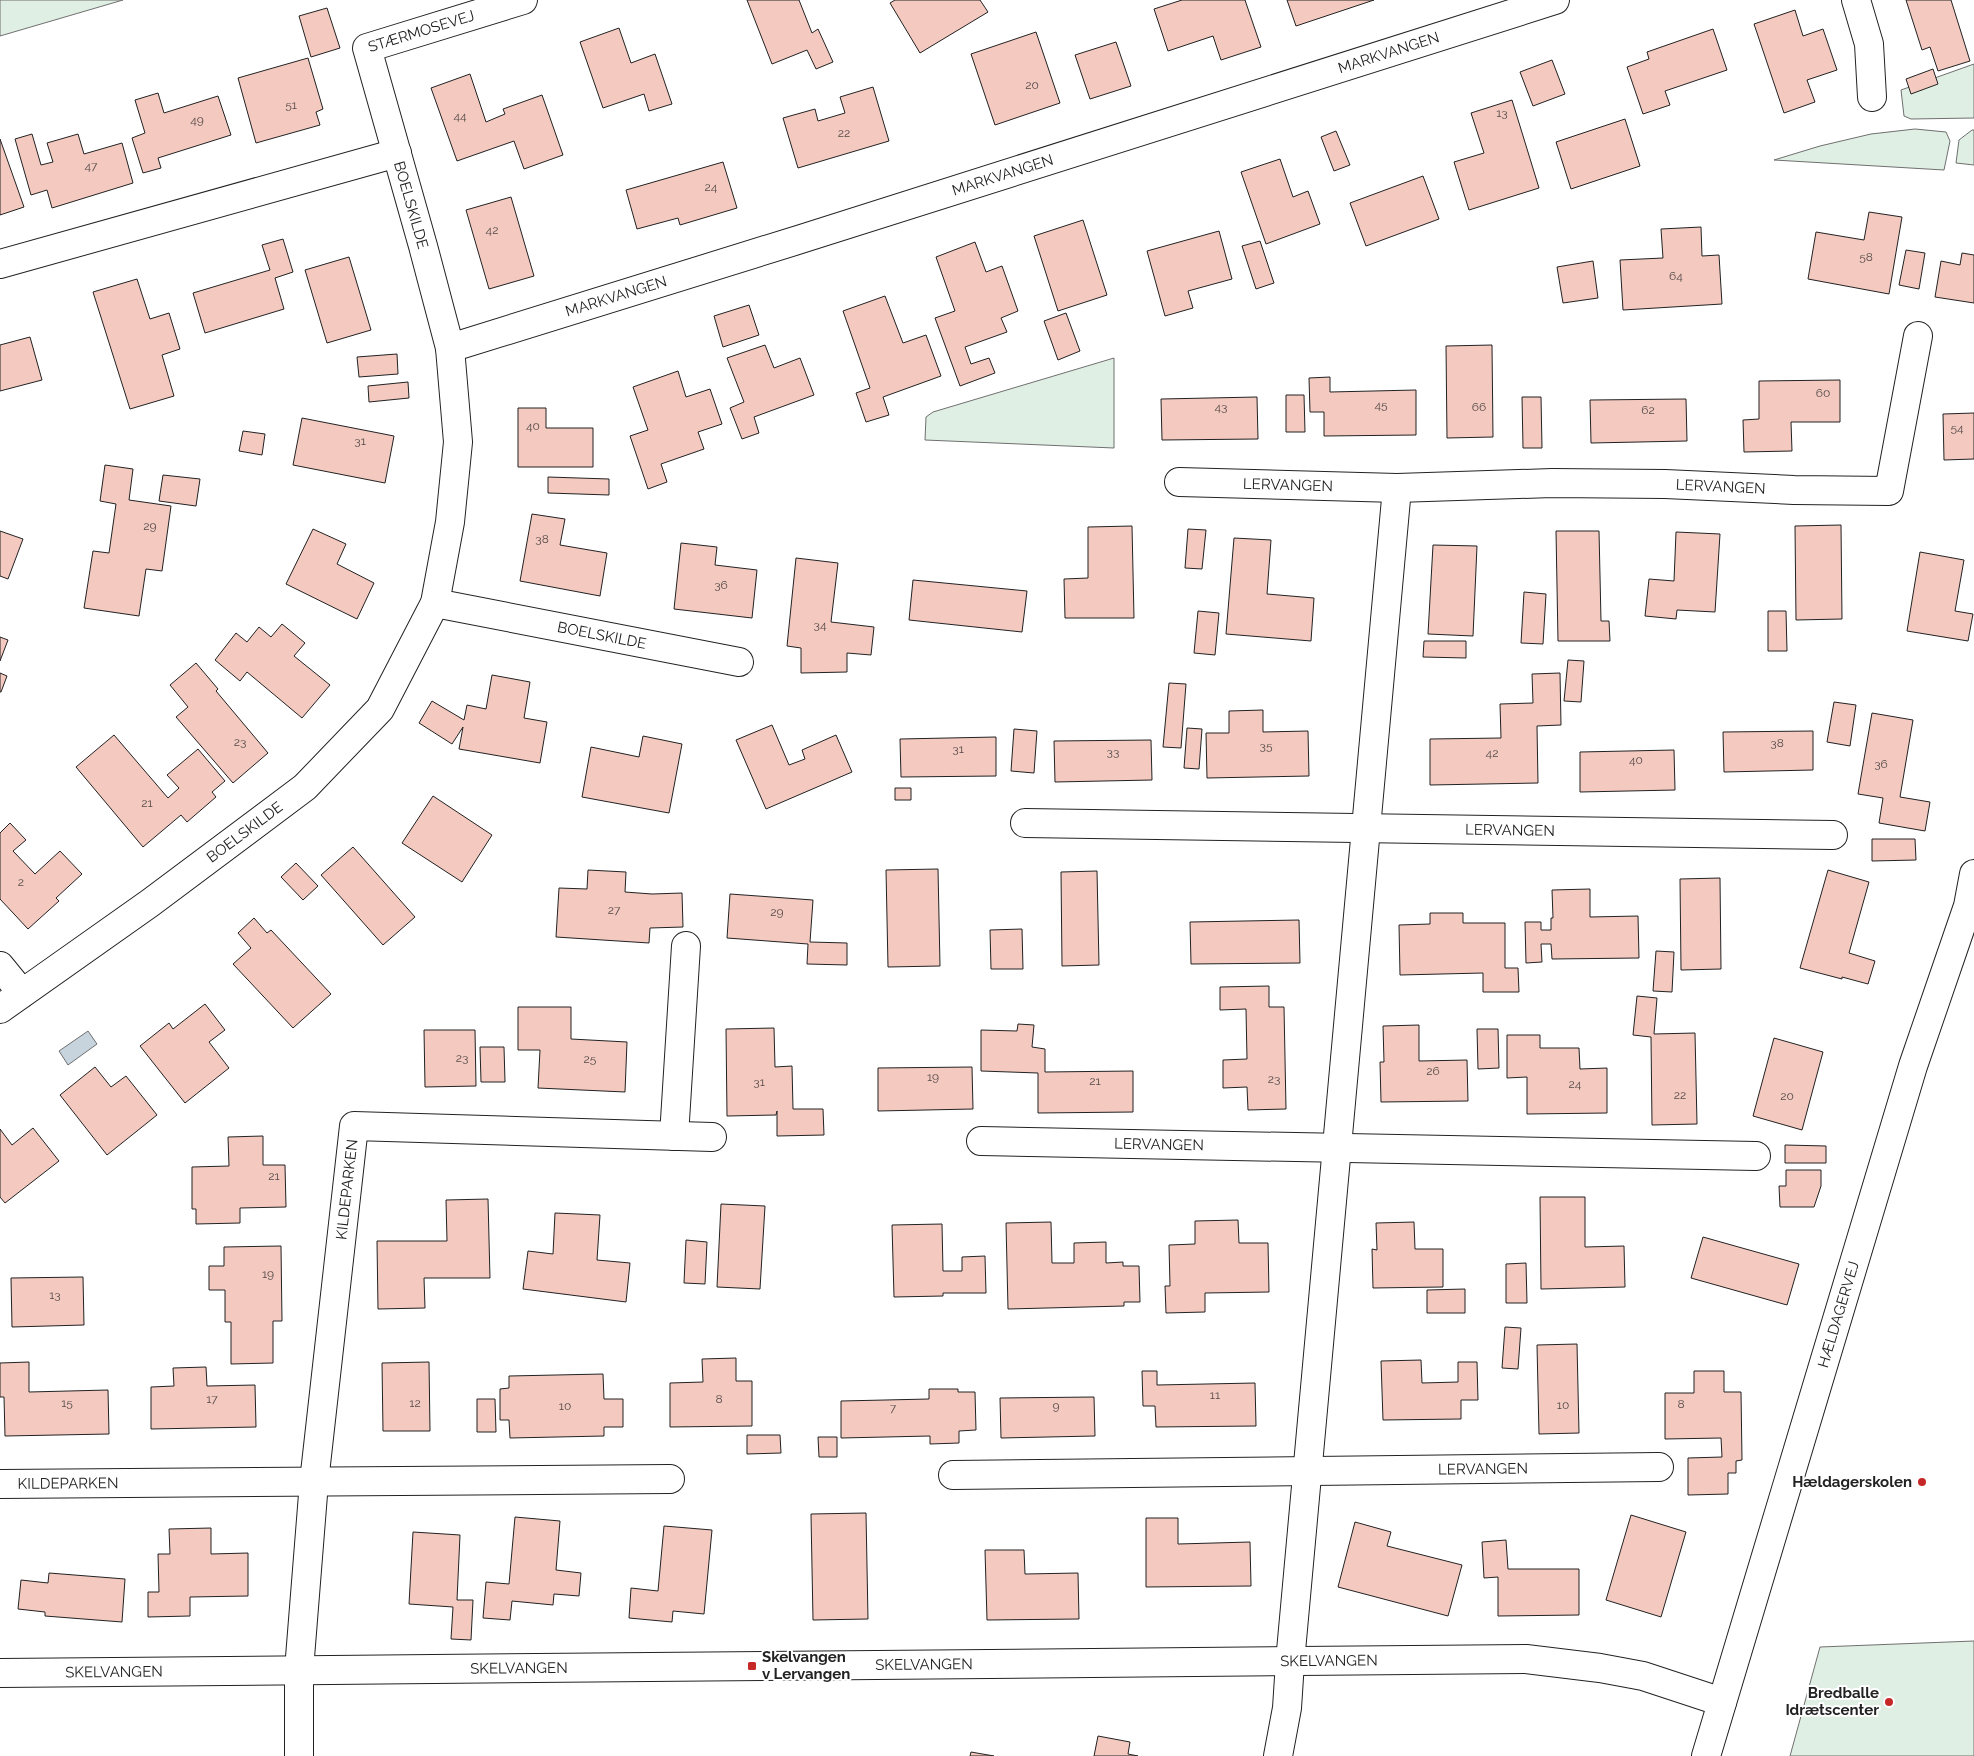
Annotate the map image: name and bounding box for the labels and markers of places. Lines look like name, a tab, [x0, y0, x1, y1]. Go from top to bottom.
place label: Hældagerskolen	[1792, 1473, 1912, 1491]
marker: Hældagerskolen	[1916, 1476, 1928, 1488]
place label: Skelvangen v Lervangen	[762, 1648, 850, 1683]
marker: Skelvangen v Lervangen	[746, 1660, 758, 1672]
place label: Bredballe Idrætscenter	[1785, 1684, 1879, 1719]
marker: Bredballe Idrætscenter	[1883, 1696, 1895, 1708]

